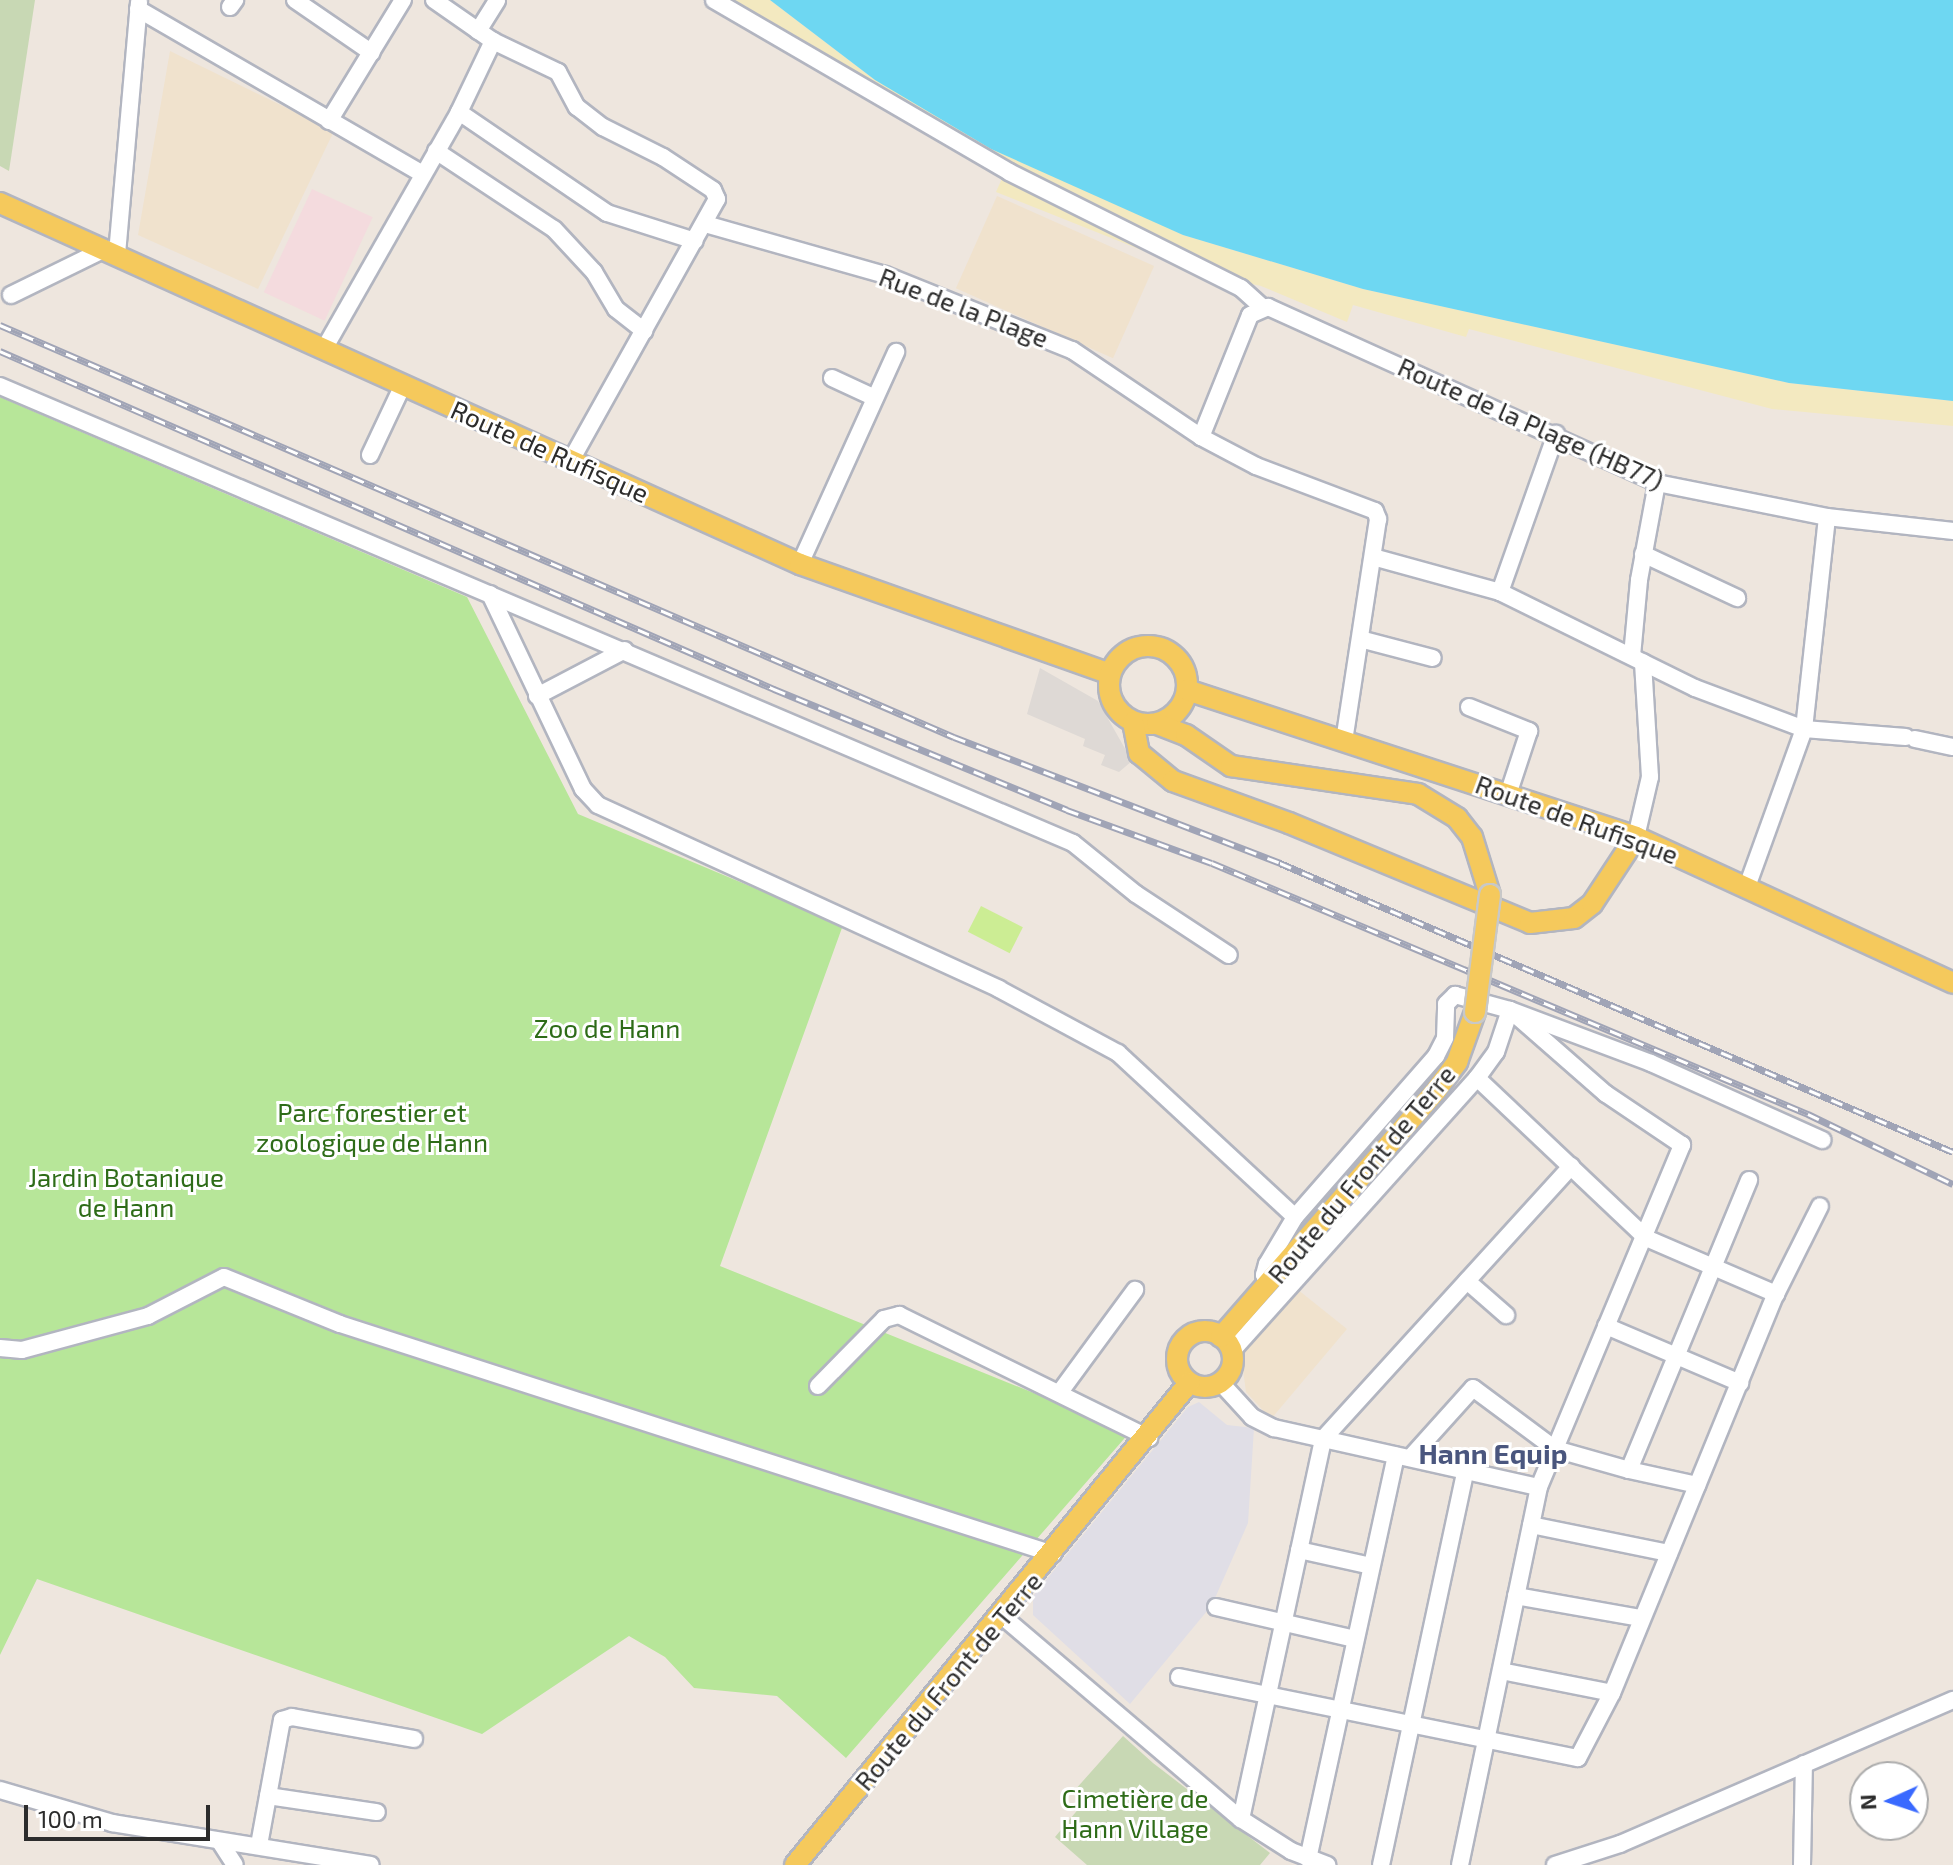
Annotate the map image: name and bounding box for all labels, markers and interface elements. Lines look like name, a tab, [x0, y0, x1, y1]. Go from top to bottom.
street label: Rue de la Plage	[875, 260, 1053, 354]
street label: Route de la Plage (HB77)	[1393, 350, 1669, 496]
street label: Route de Rufisque	[446, 393, 654, 509]
street label: Route de Rufisque	[1471, 768, 1683, 870]
park label: Zoo de Hann	[534, 1012, 680, 1044]
street label: Route du Front de Terre	[1261, 1059, 1461, 1289]
park label: Parc forestier et zoologique de Hann	[256, 1096, 488, 1158]
park label: Jardin Botanique de Hann	[28, 1161, 224, 1222]
district label: Hann Equip	[1419, 1436, 1567, 1470]
street label: Route du Front de Terre	[848, 1566, 1048, 1796]
north arrow	[1849, 1761, 1929, 1841]
park label: Cimetière de Hann Village	[1061, 1782, 1209, 1844]
scale bar	[28, 1789, 214, 1839]
text: N	[1854, 1794, 1880, 1811]
text: 100 m	[38, 1804, 103, 1833]

